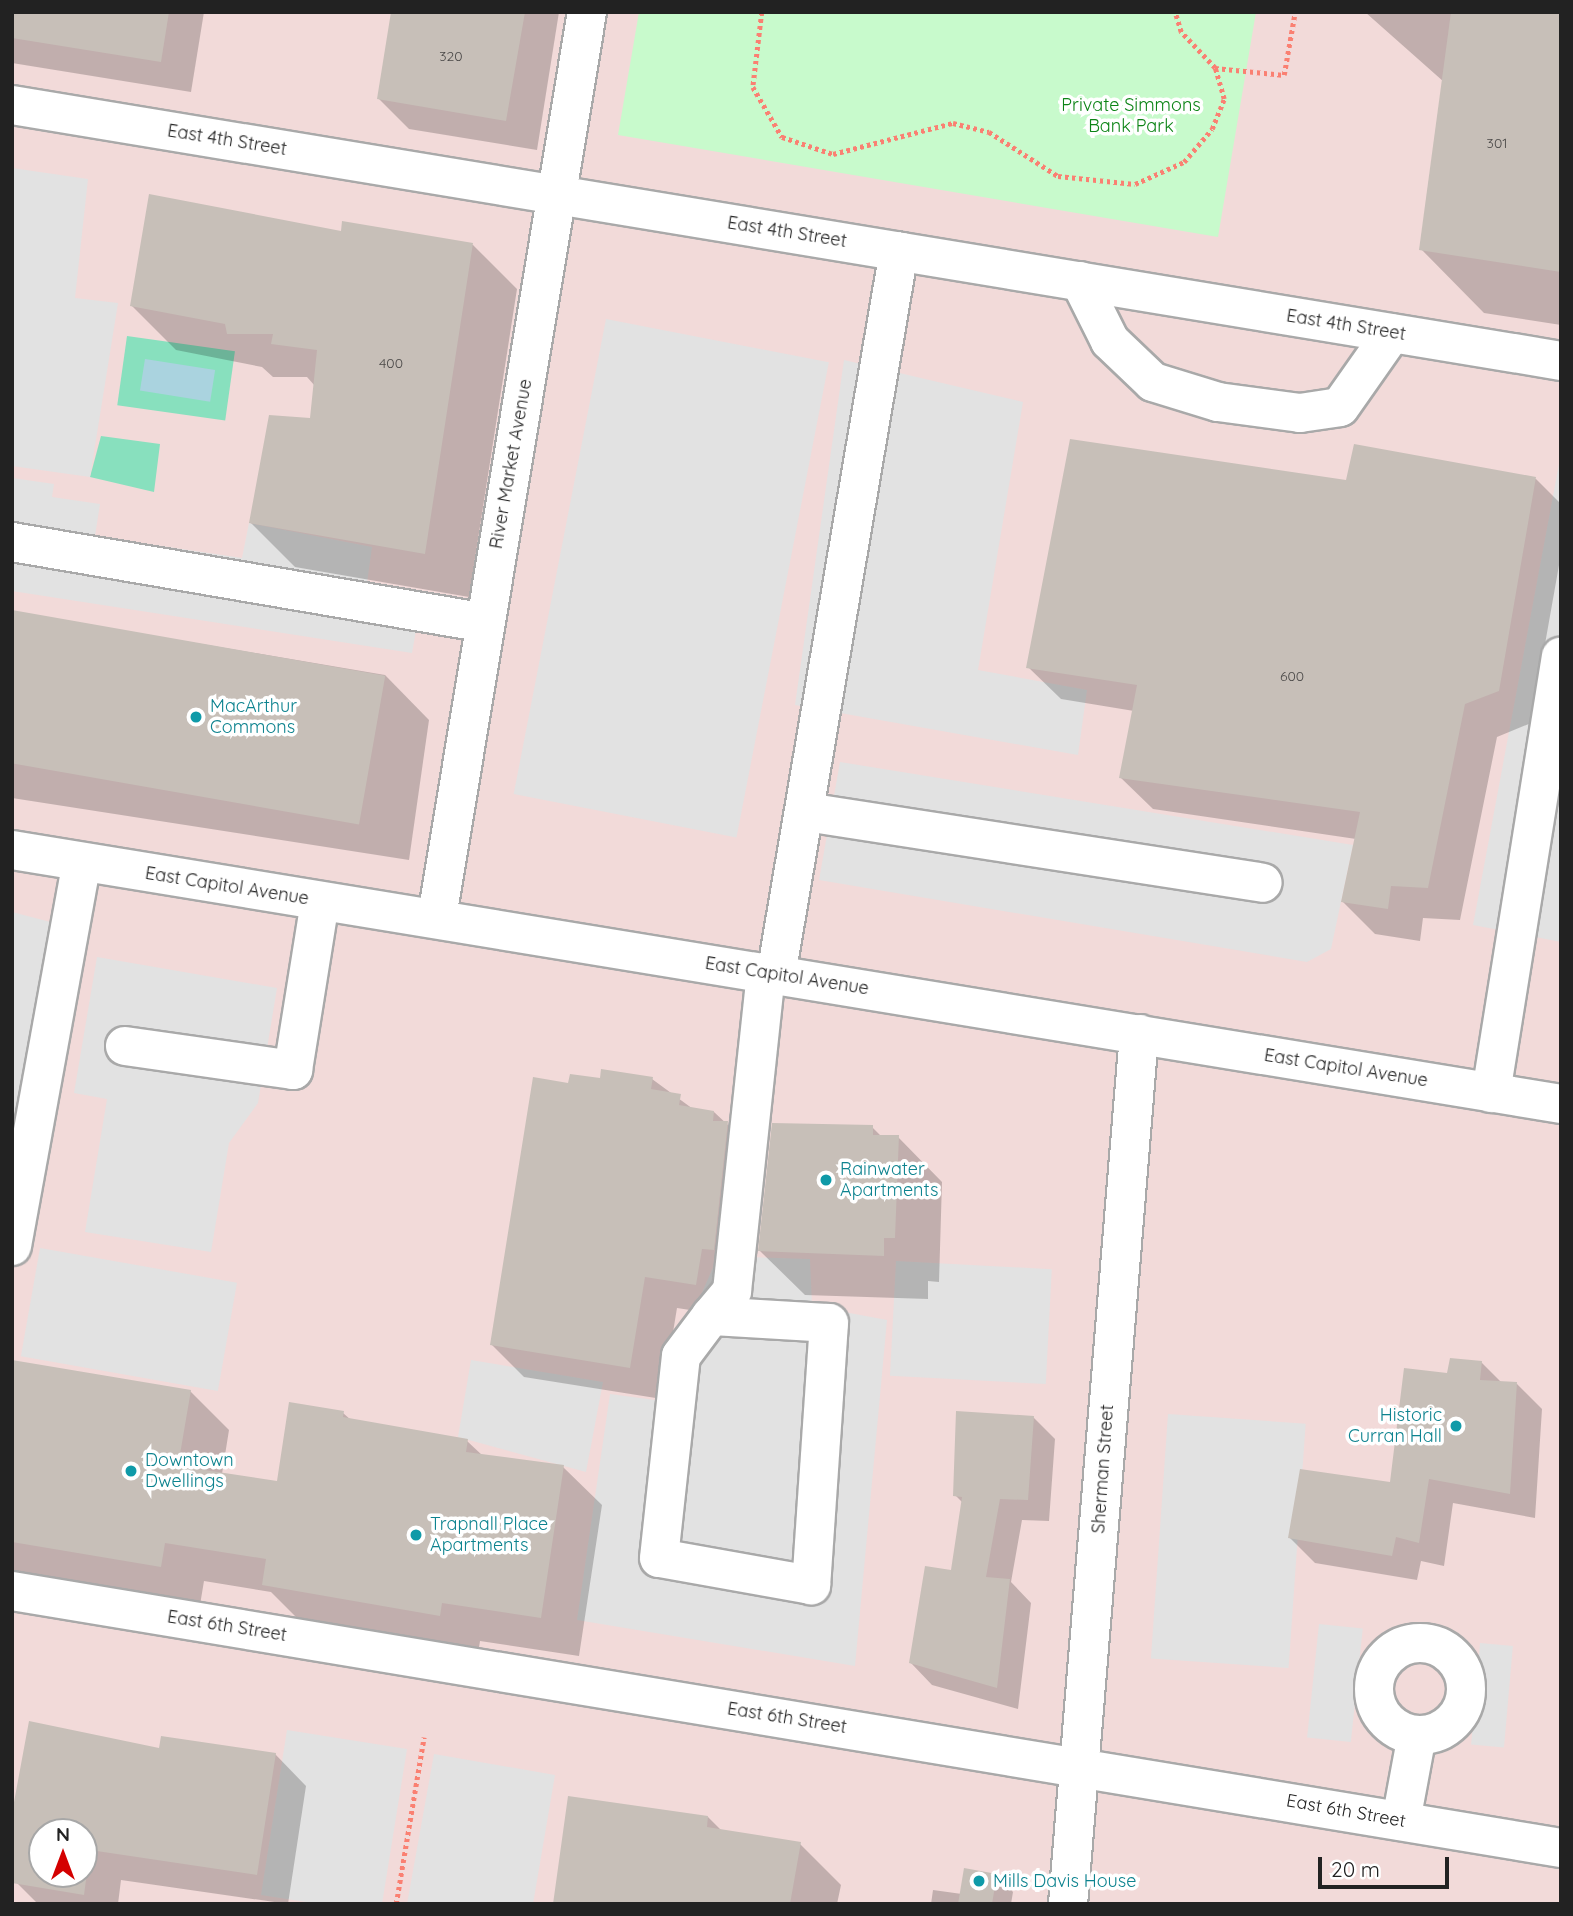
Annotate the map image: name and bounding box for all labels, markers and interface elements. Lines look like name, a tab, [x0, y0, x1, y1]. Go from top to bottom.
house number: 320	[439, 48, 463, 64]
park label: Private Simmons Bank Park	[1061, 95, 1201, 138]
street label: East 4th Street	[166, 120, 288, 160]
house number: 301	[1487, 135, 1507, 151]
street label: East 4th Street	[726, 212, 848, 252]
street label: East 4th Street	[1285, 305, 1407, 345]
house number: 400	[379, 355, 403, 371]
street label: River Market Avenue	[485, 377, 537, 551]
house number: 600	[1280, 668, 1304, 684]
place label: MacArthur Commons	[210, 696, 297, 738]
marker: MacArthur Commons	[188, 709, 204, 725]
street label: East Capitol Avenue	[144, 862, 310, 910]
street label: East Capitol Avenue	[704, 952, 870, 1000]
street label: East Capitol Avenue	[1263, 1044, 1429, 1092]
place label: Rainwater Apartments	[840, 1159, 938, 1202]
marker: Rainwater Apartments	[818, 1172, 834, 1188]
street label: Sherman Street	[1088, 1404, 1118, 1534]
place label: Historic Curran Hall	[1348, 1405, 1442, 1448]
marker: Historic Curran Hall	[1448, 1418, 1464, 1434]
place label: Downtown Dwellings	[145, 1450, 234, 1492]
marker: Downtown Dwellings	[123, 1463, 139, 1479]
place label: Trapnall Place Apartments	[430, 1514, 548, 1556]
marker: Trapnall Place Apartments	[408, 1527, 424, 1543]
street label: East 6th Street	[166, 1606, 288, 1646]
street label: East 6th Street	[726, 1698, 848, 1738]
street label: East 6th Street	[1285, 1790, 1407, 1832]
north arrow	[28, 1818, 98, 1888]
text: N	[56, 1822, 70, 1846]
scale bar	[1321, 1842, 1452, 1886]
text: 20 m	[1331, 1856, 1380, 1882]
place label: Mills Davis House	[993, 1870, 1136, 1892]
marker: Mills Davis House	[971, 1873, 987, 1889]

